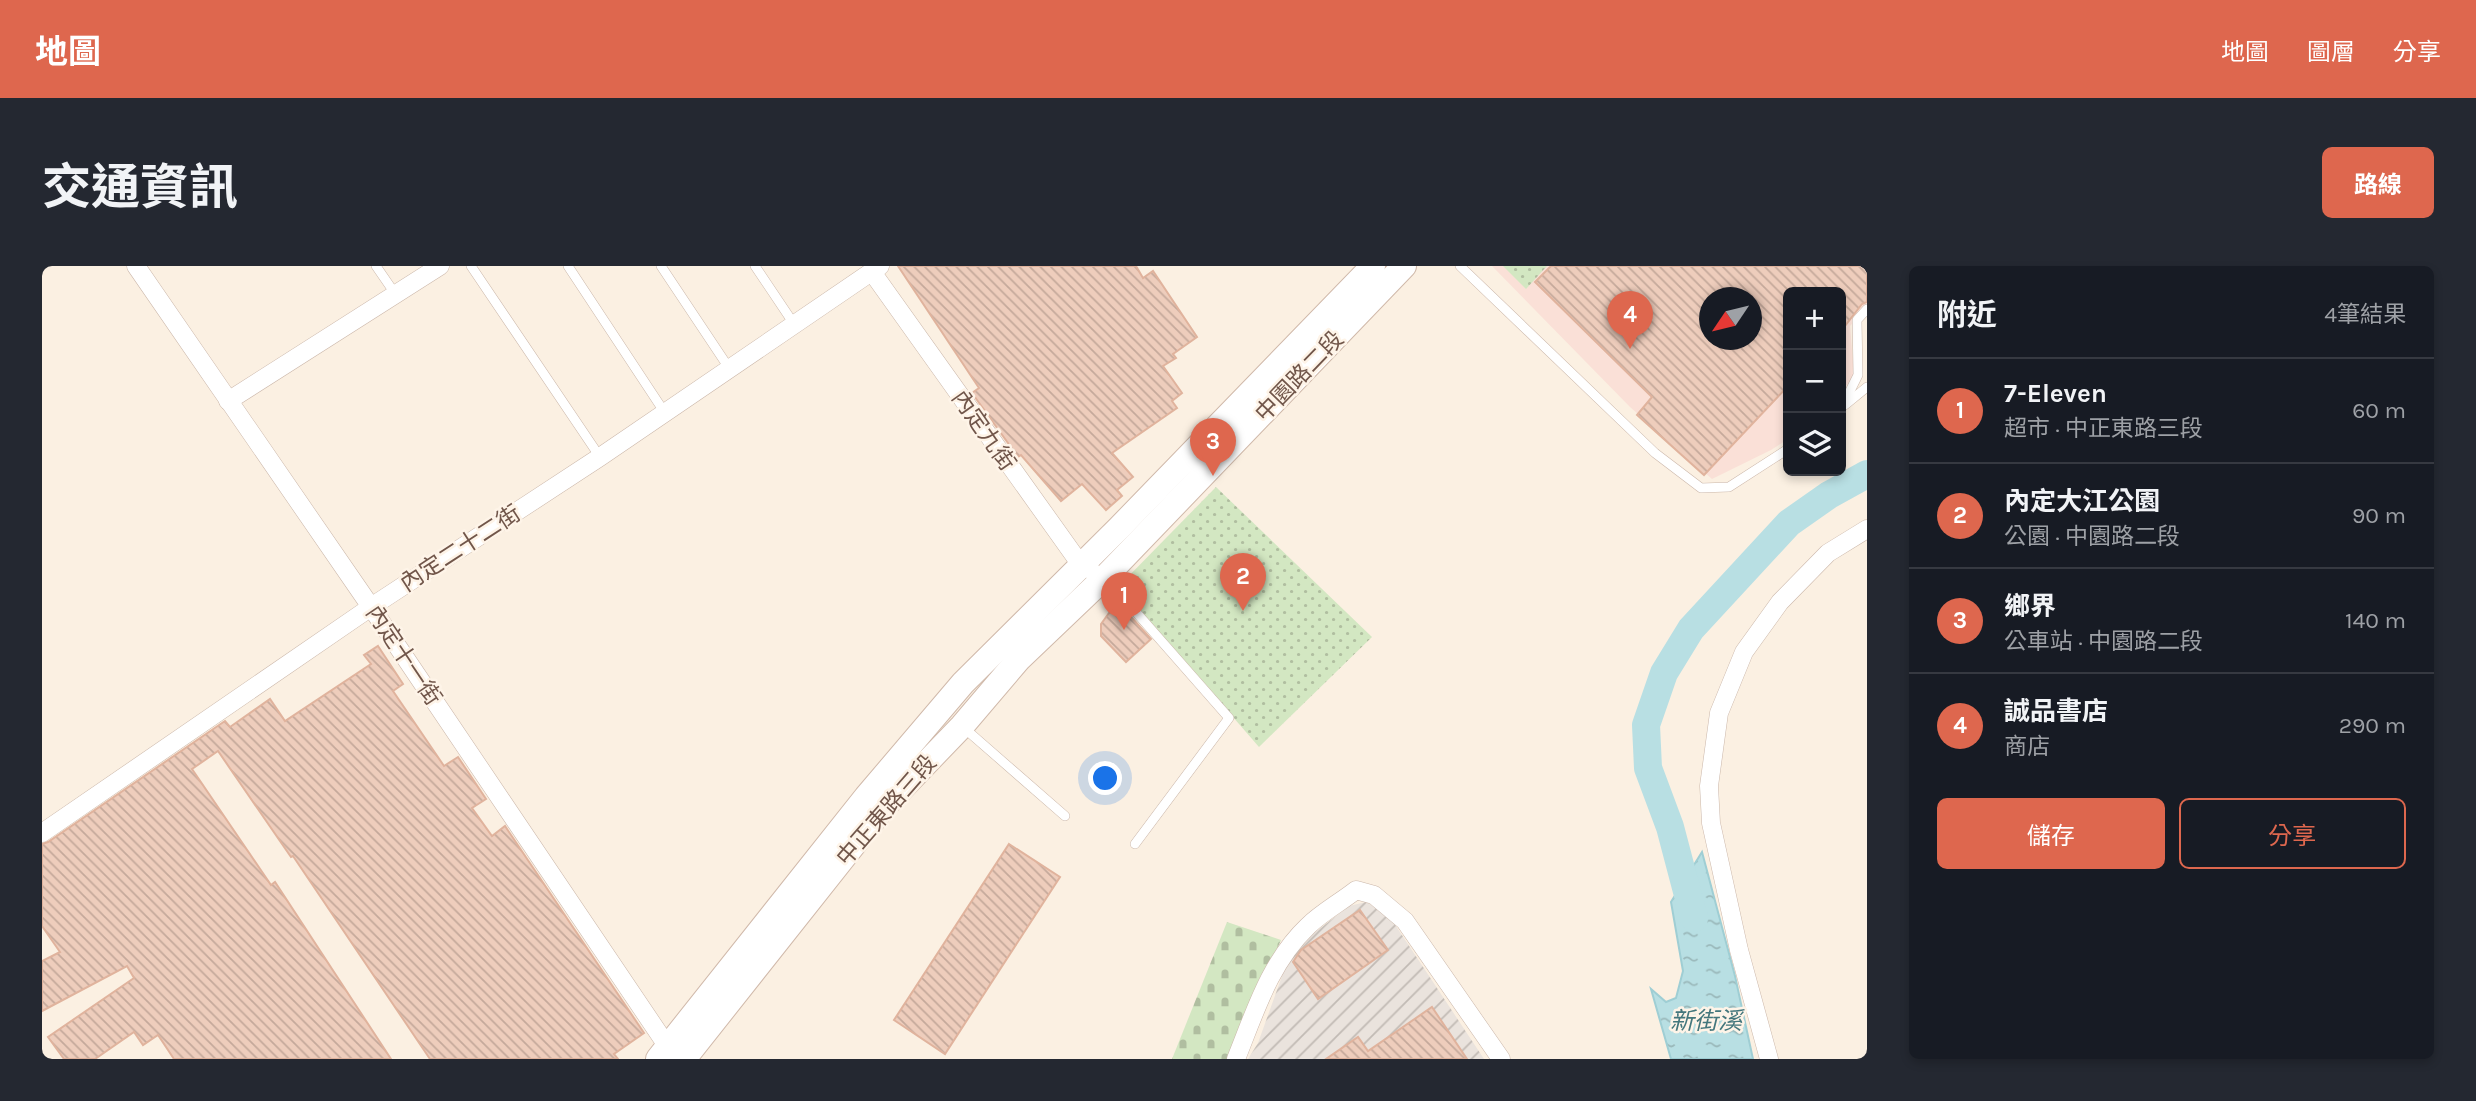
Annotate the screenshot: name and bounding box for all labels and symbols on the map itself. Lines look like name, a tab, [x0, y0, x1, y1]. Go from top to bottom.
north arrow	[1699, 287, 1762, 350]
pin: 4	[1607, 291, 1653, 349]
street label: 中園路二段	[1250, 326, 1349, 427]
street label: 內定九街	[946, 385, 1021, 476]
pin: 3	[1190, 418, 1236, 476]
street label: 內定二十二街	[395, 500, 525, 597]
pin: 2	[1220, 553, 1266, 611]
pin: 1	[1101, 572, 1147, 630]
street label: 內定十一街	[360, 600, 447, 710]
street label: 中正東路三段	[831, 749, 942, 871]
your location	[1088, 761, 1122, 795]
water label: 新街溪	[1670, 1007, 1745, 1035]

